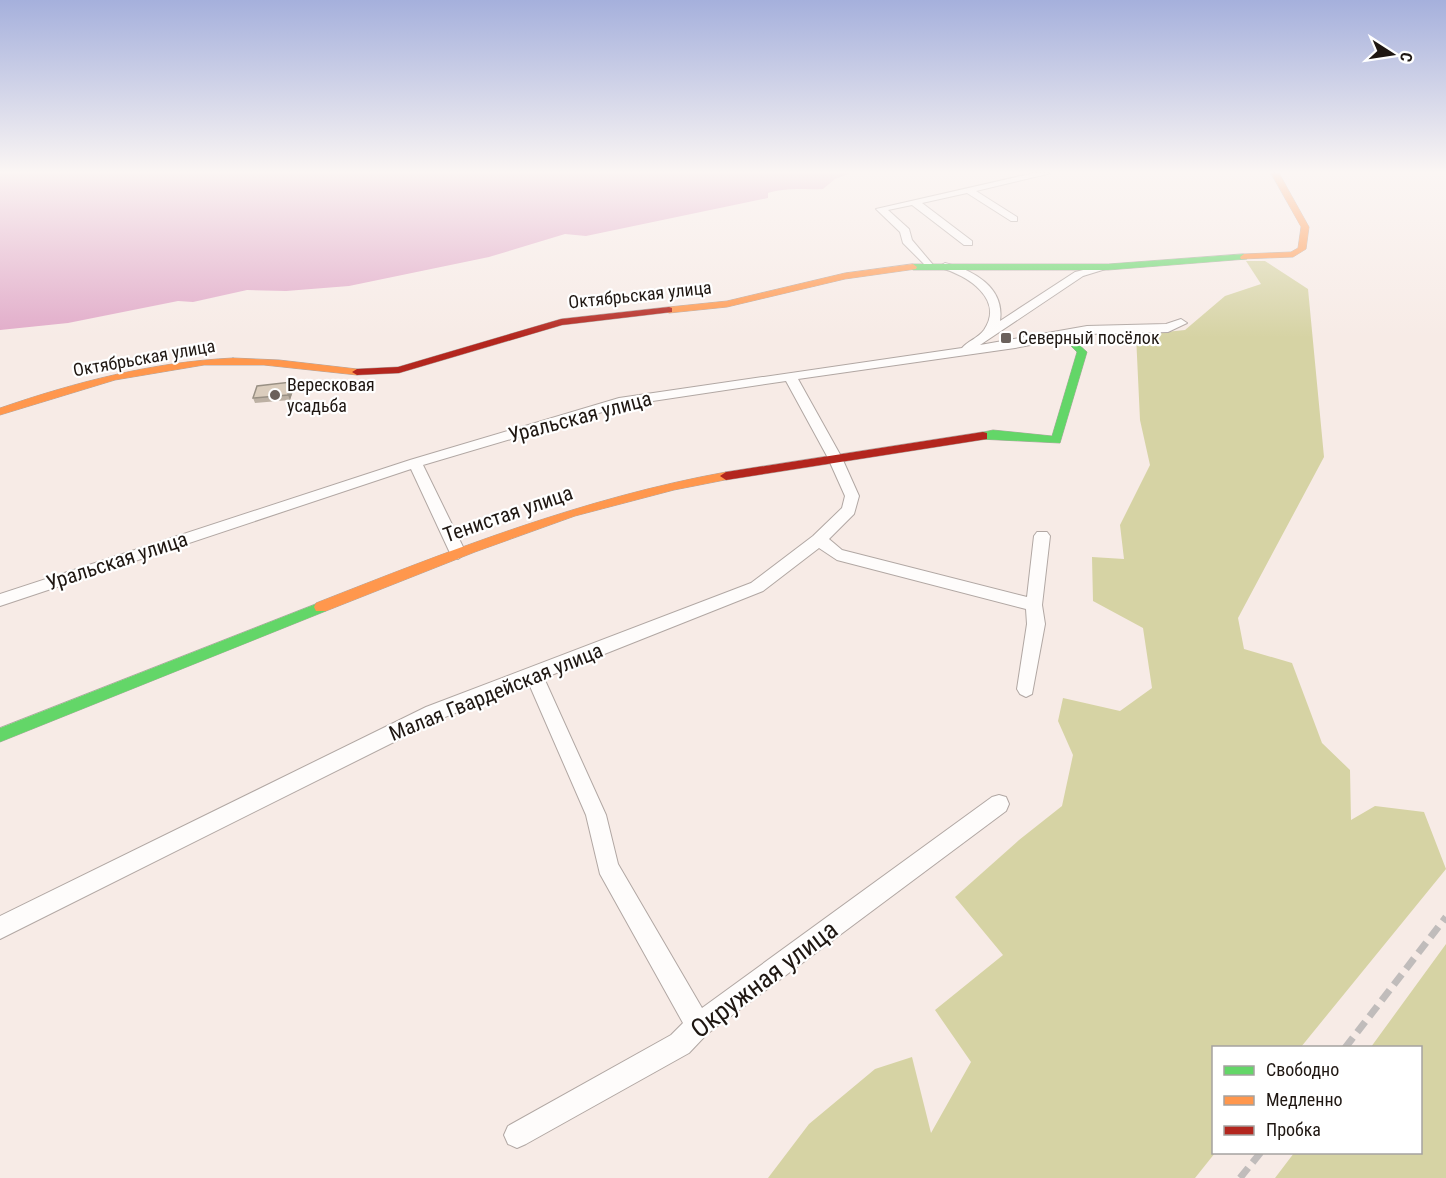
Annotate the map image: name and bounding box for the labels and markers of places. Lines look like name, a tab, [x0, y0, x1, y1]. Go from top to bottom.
place label: Северный посёлок	[1018, 327, 1160, 348]
marker: Северный посёлок	[999, 331, 1013, 345]
place label: Вересковая усадьба	[287, 374, 375, 416]
marker: Вересковая усадьба	[268, 388, 282, 402]

